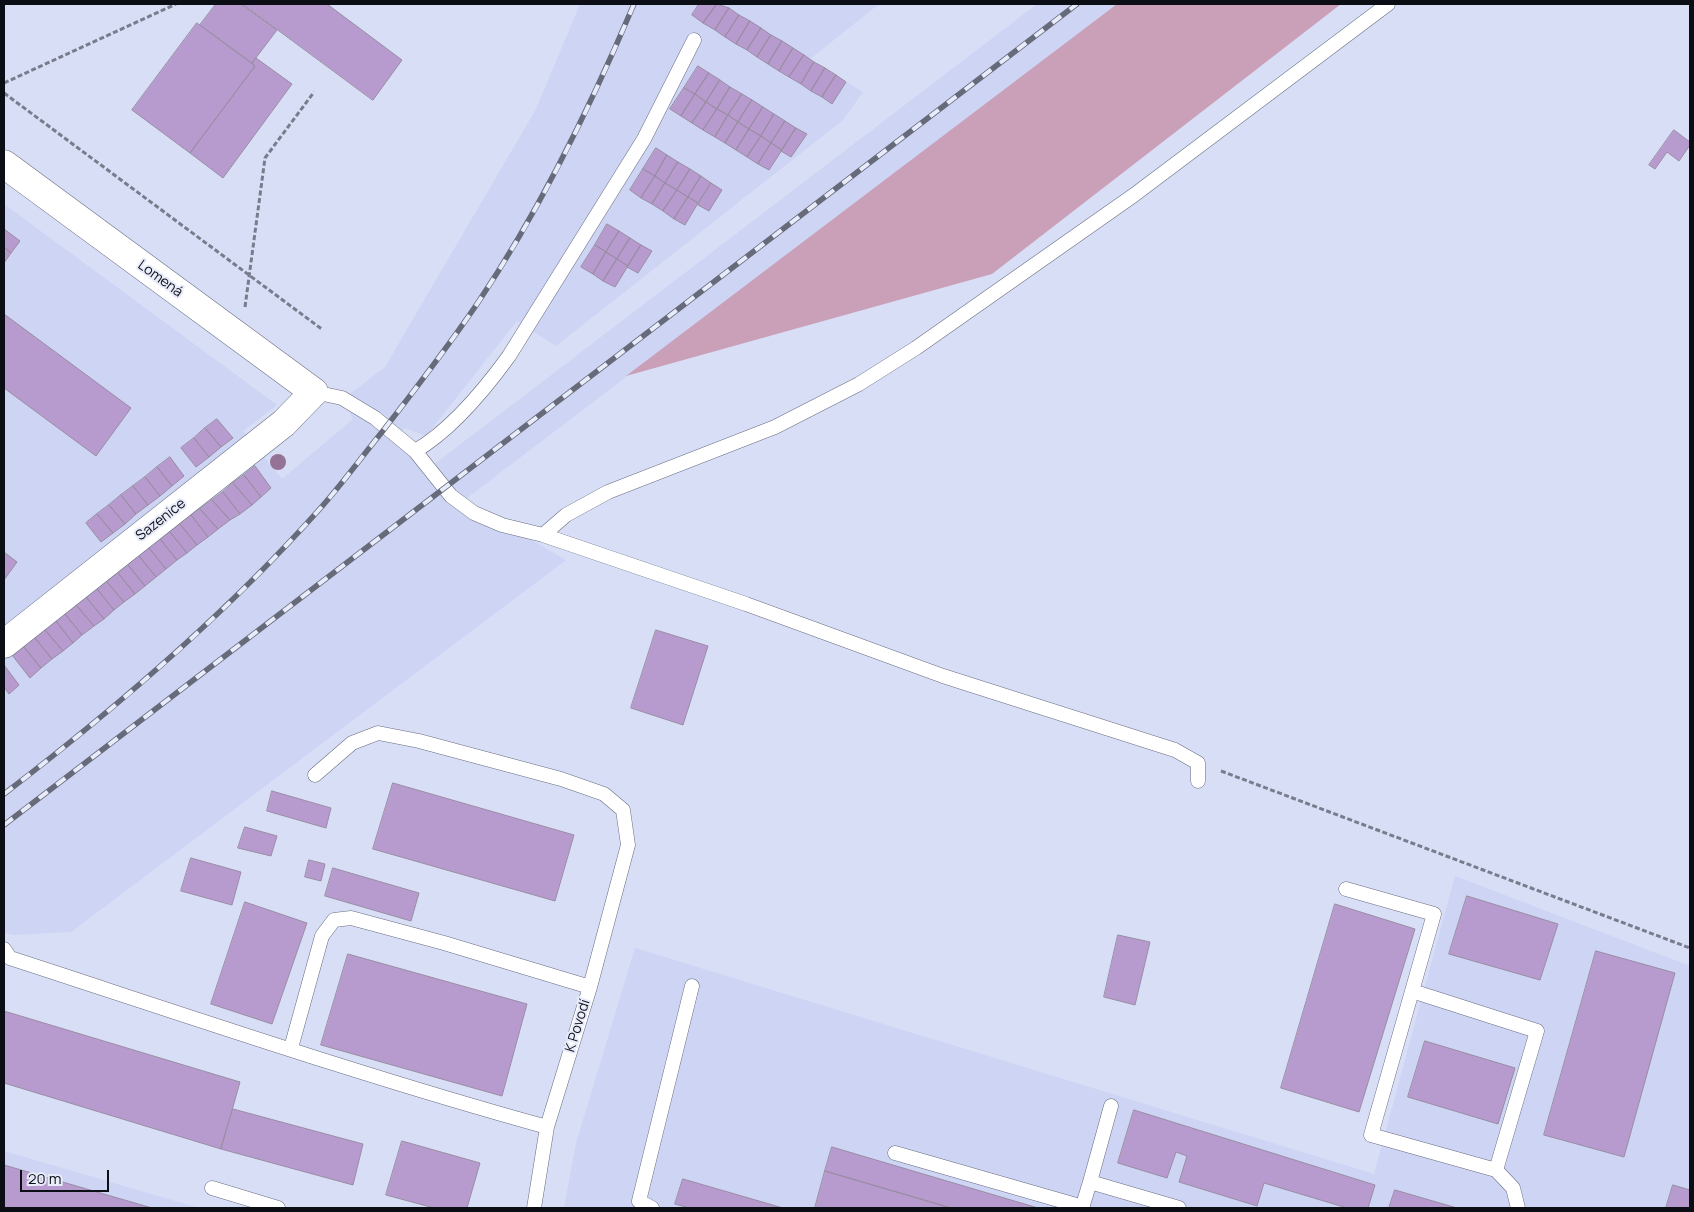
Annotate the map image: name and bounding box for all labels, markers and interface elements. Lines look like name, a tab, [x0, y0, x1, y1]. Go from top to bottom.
street label: Lomená	[134, 257, 186, 301]
street label: Sazenice	[133, 495, 189, 545]
street label: K Povodí	[562, 998, 594, 1054]
scale bar	[22, 1160, 111, 1192]
text: 20 m	[28, 1168, 61, 1189]

